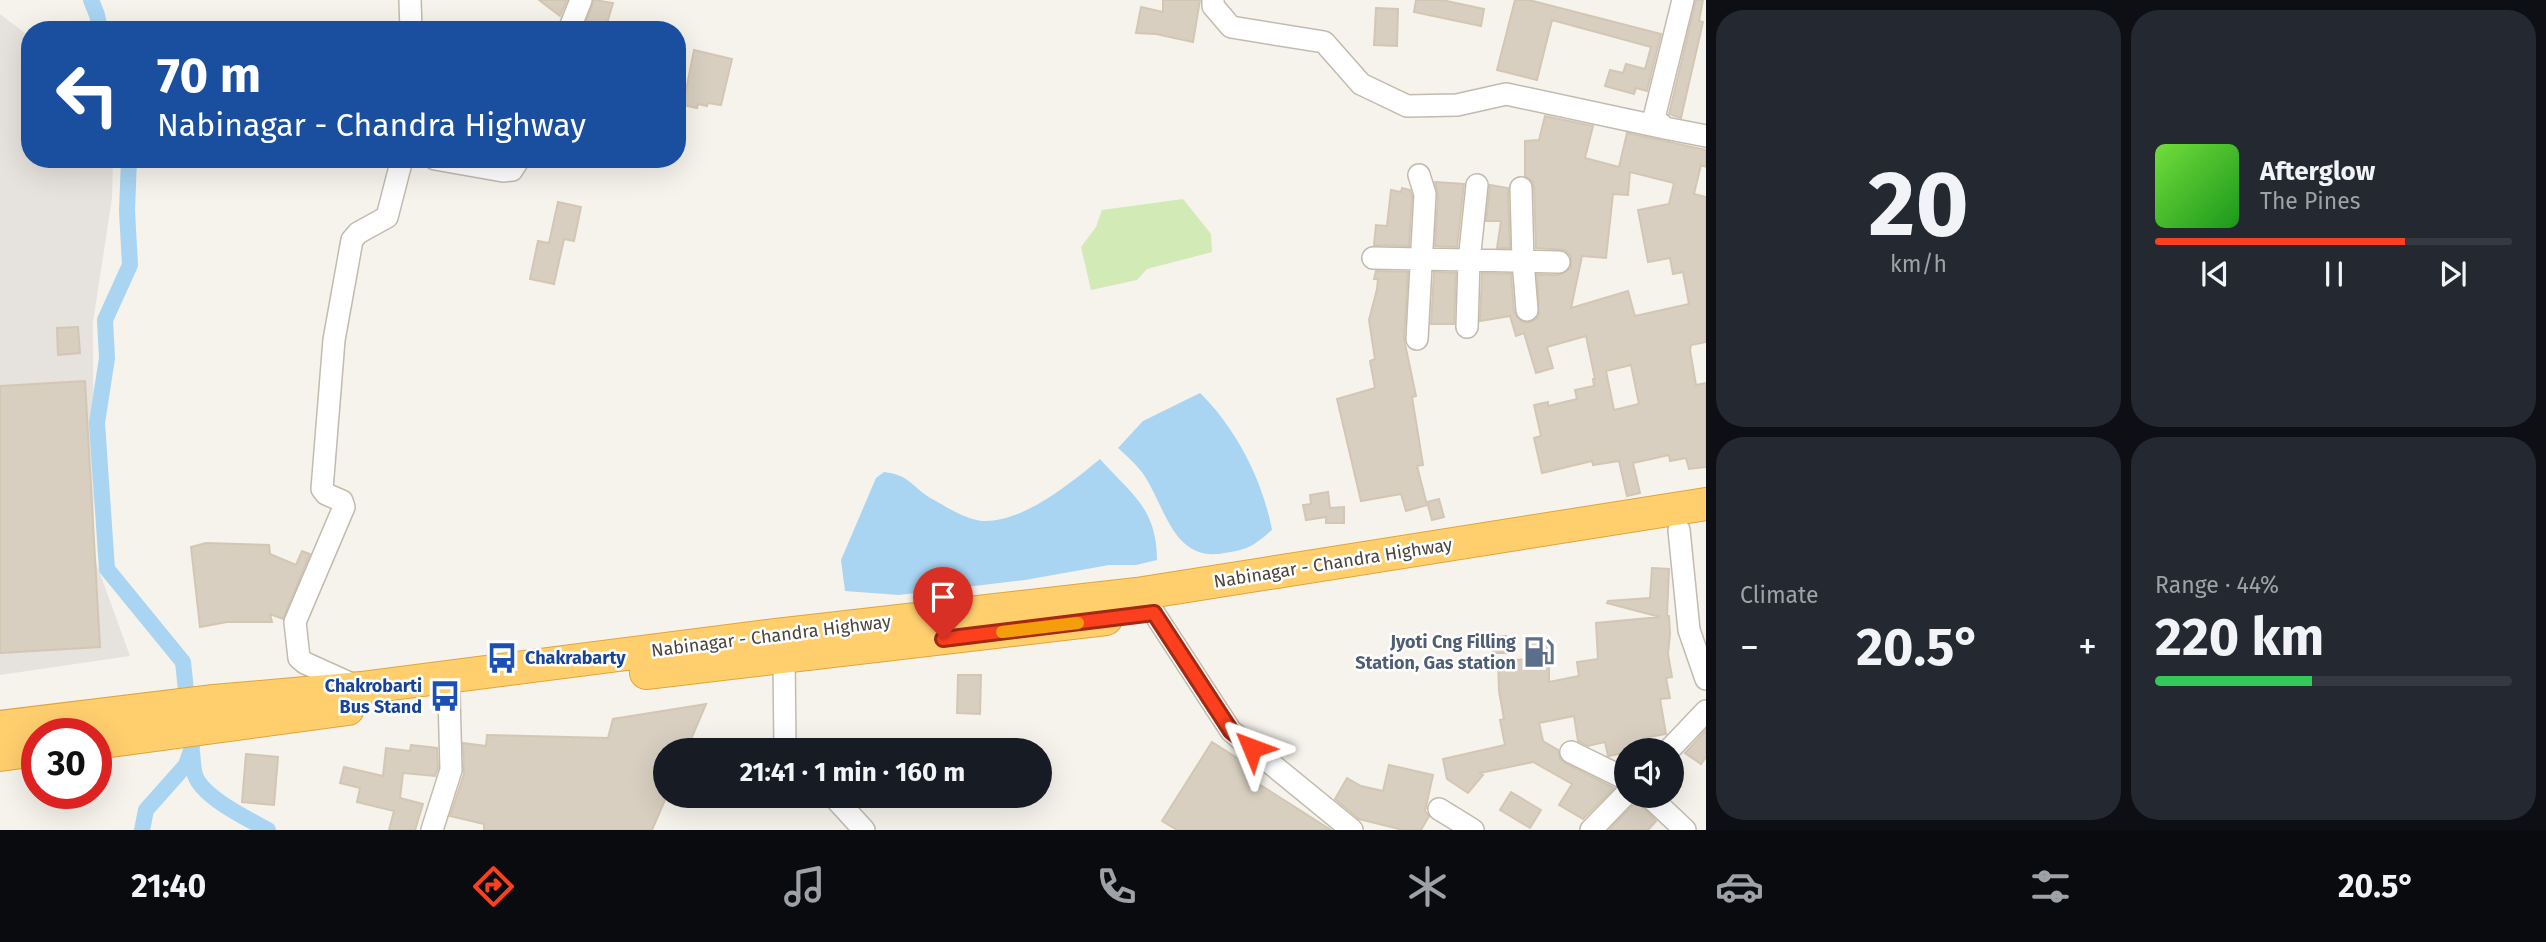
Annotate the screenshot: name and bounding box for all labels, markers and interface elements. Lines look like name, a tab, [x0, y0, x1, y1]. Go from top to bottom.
text: 70 m	[157, 46, 261, 105]
icon: left	[42, 49, 133, 140]
text: Nabinagar - Chandra Highway	[157, 106, 586, 144]
text: 20	[1868, 150, 1969, 259]
text: Afterglow	[2260, 156, 2375, 187]
text: The Pines	[2260, 187, 2361, 215]
text: km/h	[1890, 250, 1947, 278]
icon: previous	[2196, 255, 2234, 293]
icon: pause	[2315, 255, 2353, 293]
icon: next	[2434, 255, 2472, 293]
street label: Nabinagar - Chandra Highway	[1212, 533, 1454, 593]
pin	[913, 567, 973, 639]
text: Range · 44%	[2155, 571, 2279, 599]
icon: arrive	[924, 578, 962, 616]
text: Climate	[1740, 581, 1819, 609]
text: 220 km	[2155, 606, 2324, 669]
street label: Nabinagar - Chandra Highway	[650, 610, 892, 662]
text: 20.5°	[1856, 616, 1981, 679]
text: −	[1740, 624, 1759, 670]
text: +	[2078, 624, 2097, 670]
place label: Jyoti Cng Filling Station, Gas station	[1355, 631, 1516, 674]
fuel station icon: Jyoti Cng Filling Station, Gas station	[1522, 635, 1556, 669]
bus stop icon: Chakrabarty	[485, 641, 519, 675]
place label: Chakrabarty	[525, 647, 626, 669]
place label: Chakrobarti Bus Stand	[325, 675, 422, 718]
bus stop icon: Chakrobarti Bus Stand	[428, 679, 462, 713]
position arrow	[1215, 711, 1289, 785]
speed limit sign: 30	[21, 718, 112, 809]
map controls	[1614, 738, 1684, 808]
button: sound	[1614, 738, 1684, 808]
text: 21:41 · 1 min · 160 m	[740, 757, 965, 788]
icon: directions	[469, 862, 518, 911]
icon: music	[780, 862, 829, 911]
icon: phone	[1092, 862, 1141, 911]
icon: climate	[1403, 862, 1452, 911]
icon: car	[1715, 862, 1764, 911]
icon: filters	[2026, 862, 2075, 911]
text: 21:40	[131, 867, 206, 905]
text: 20.5°	[2338, 867, 2415, 905]

